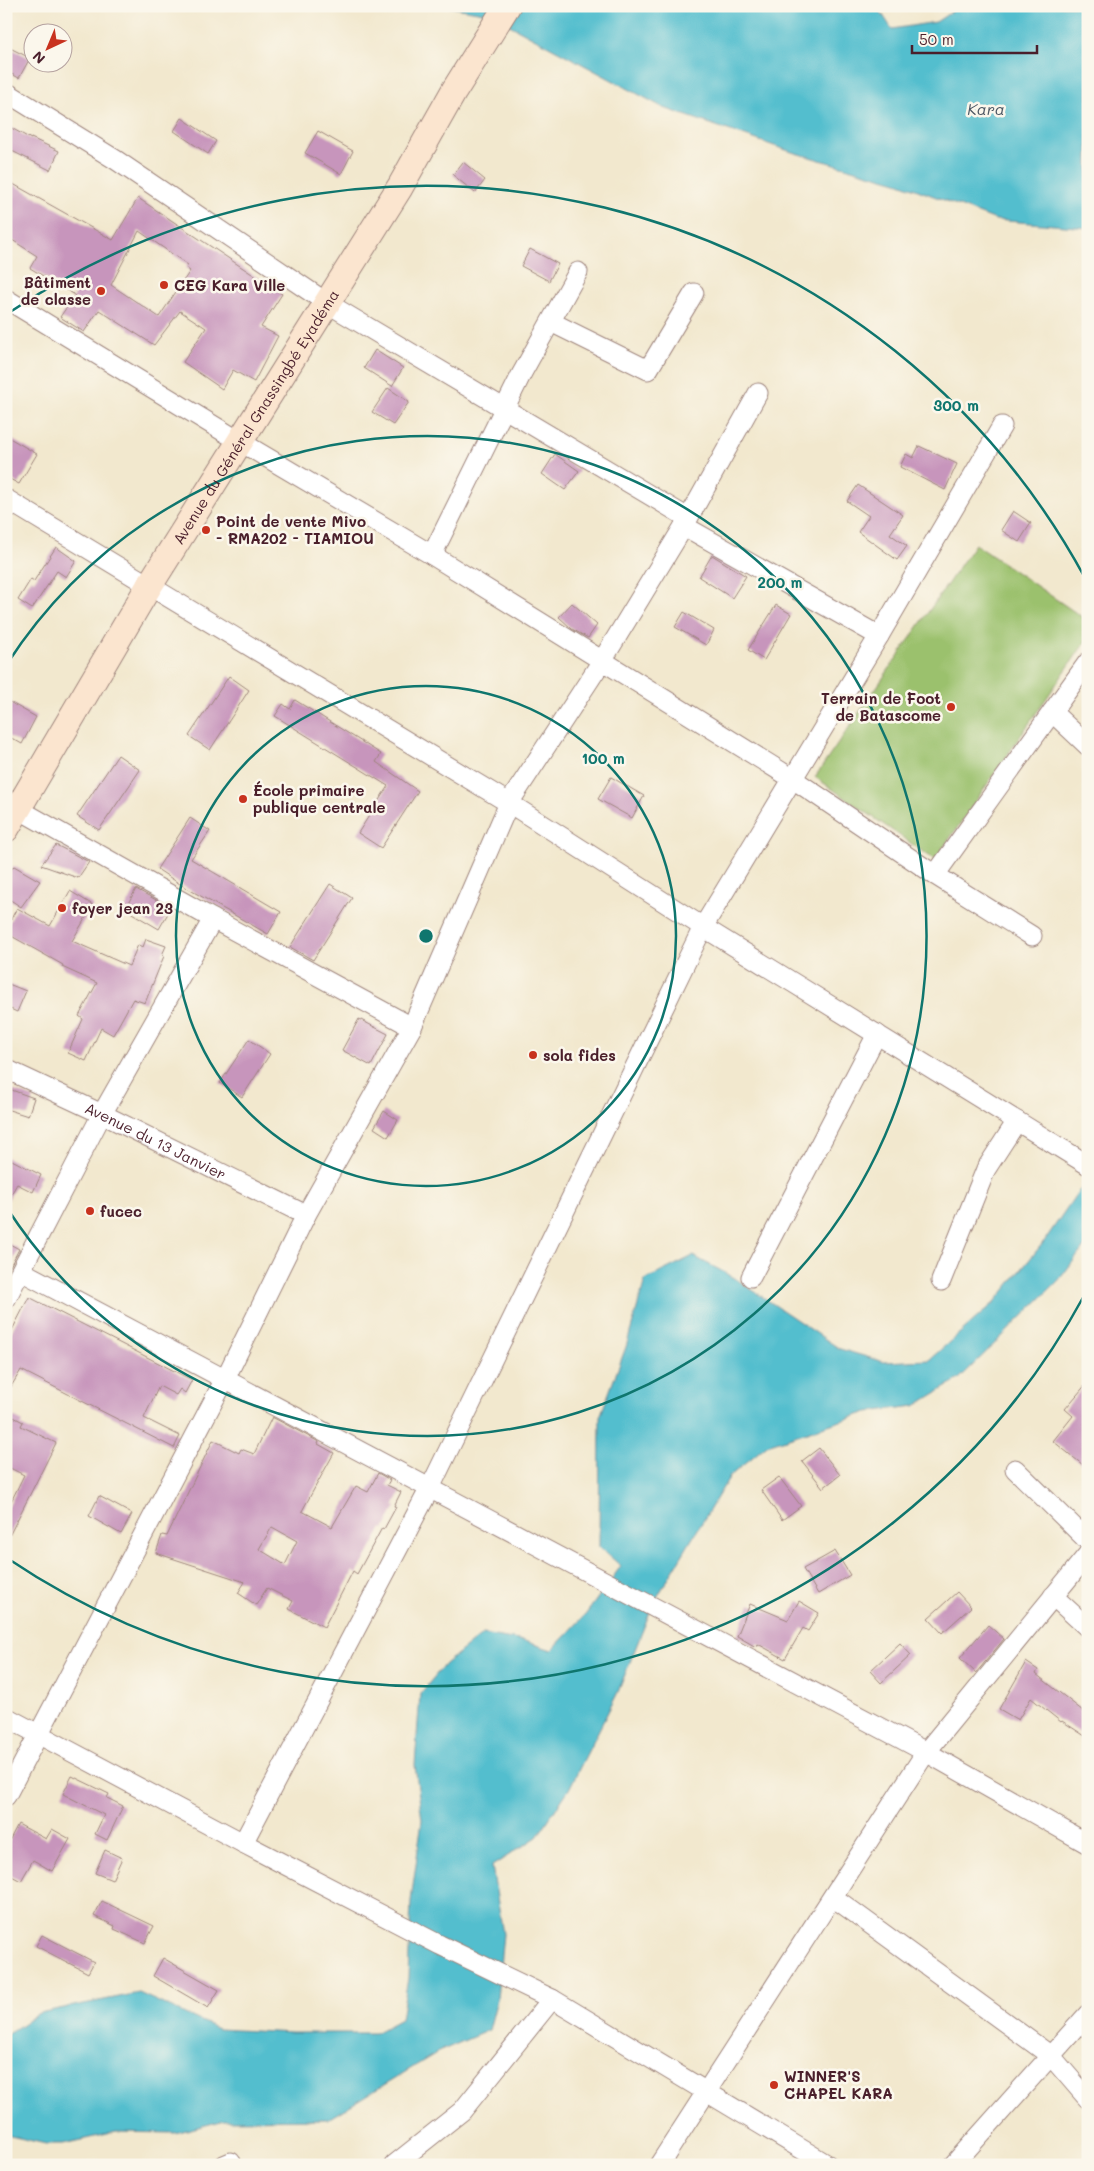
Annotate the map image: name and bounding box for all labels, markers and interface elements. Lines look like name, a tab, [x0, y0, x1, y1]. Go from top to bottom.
north arrow	[22, 22, 72, 72]
scale bar	[912, 22, 1036, 54]
text: 50 m	[919, 29, 954, 49]
text: N	[28, 47, 49, 68]
water label: Kara	[967, 98, 1005, 119]
place label: Bâtiment de classe	[21, 272, 91, 309]
place label: CEG Kara Ville	[174, 275, 285, 295]
marker: CEG Kara Ville	[158, 279, 170, 291]
marker: Bâtiment de classe	[95, 285, 107, 297]
street label: Avenue du Général Gnassingbé Eyadéma	[168, 285, 343, 548]
text: 300 m	[933, 395, 979, 415]
place label: Point de vente Mivo - RMA202 - TIAMIOU	[216, 511, 374, 548]
marker: Point de vente Mivo - RMA202 - TIAMIOU	[200, 524, 212, 536]
text: 200 m	[758, 572, 803, 592]
place label: Terrain de Foot de Batascome	[821, 688, 941, 725]
marker: Terrain de Foot de Batascome	[945, 701, 957, 713]
text: 100 m	[581, 748, 625, 768]
place label: École primaire publique centrale	[253, 780, 386, 817]
marker: École primaire publique centrale	[237, 793, 249, 805]
place label: foyer jean 23	[72, 898, 173, 918]
marker: foyer jean 23	[56, 902, 68, 914]
centre of rings	[417, 927, 435, 945]
place label: sola fides	[543, 1045, 616, 1065]
marker: sola fides	[527, 1049, 539, 1061]
street label: Avenue du 13 Janvier	[82, 1098, 230, 1184]
place label: fucec	[100, 1201, 142, 1221]
marker: fucec	[84, 1205, 96, 1217]
place label: WINNER'S CHAPEL KARA	[784, 2066, 893, 2103]
marker: WINNER'S CHAPEL KARA	[768, 2079, 780, 2091]

